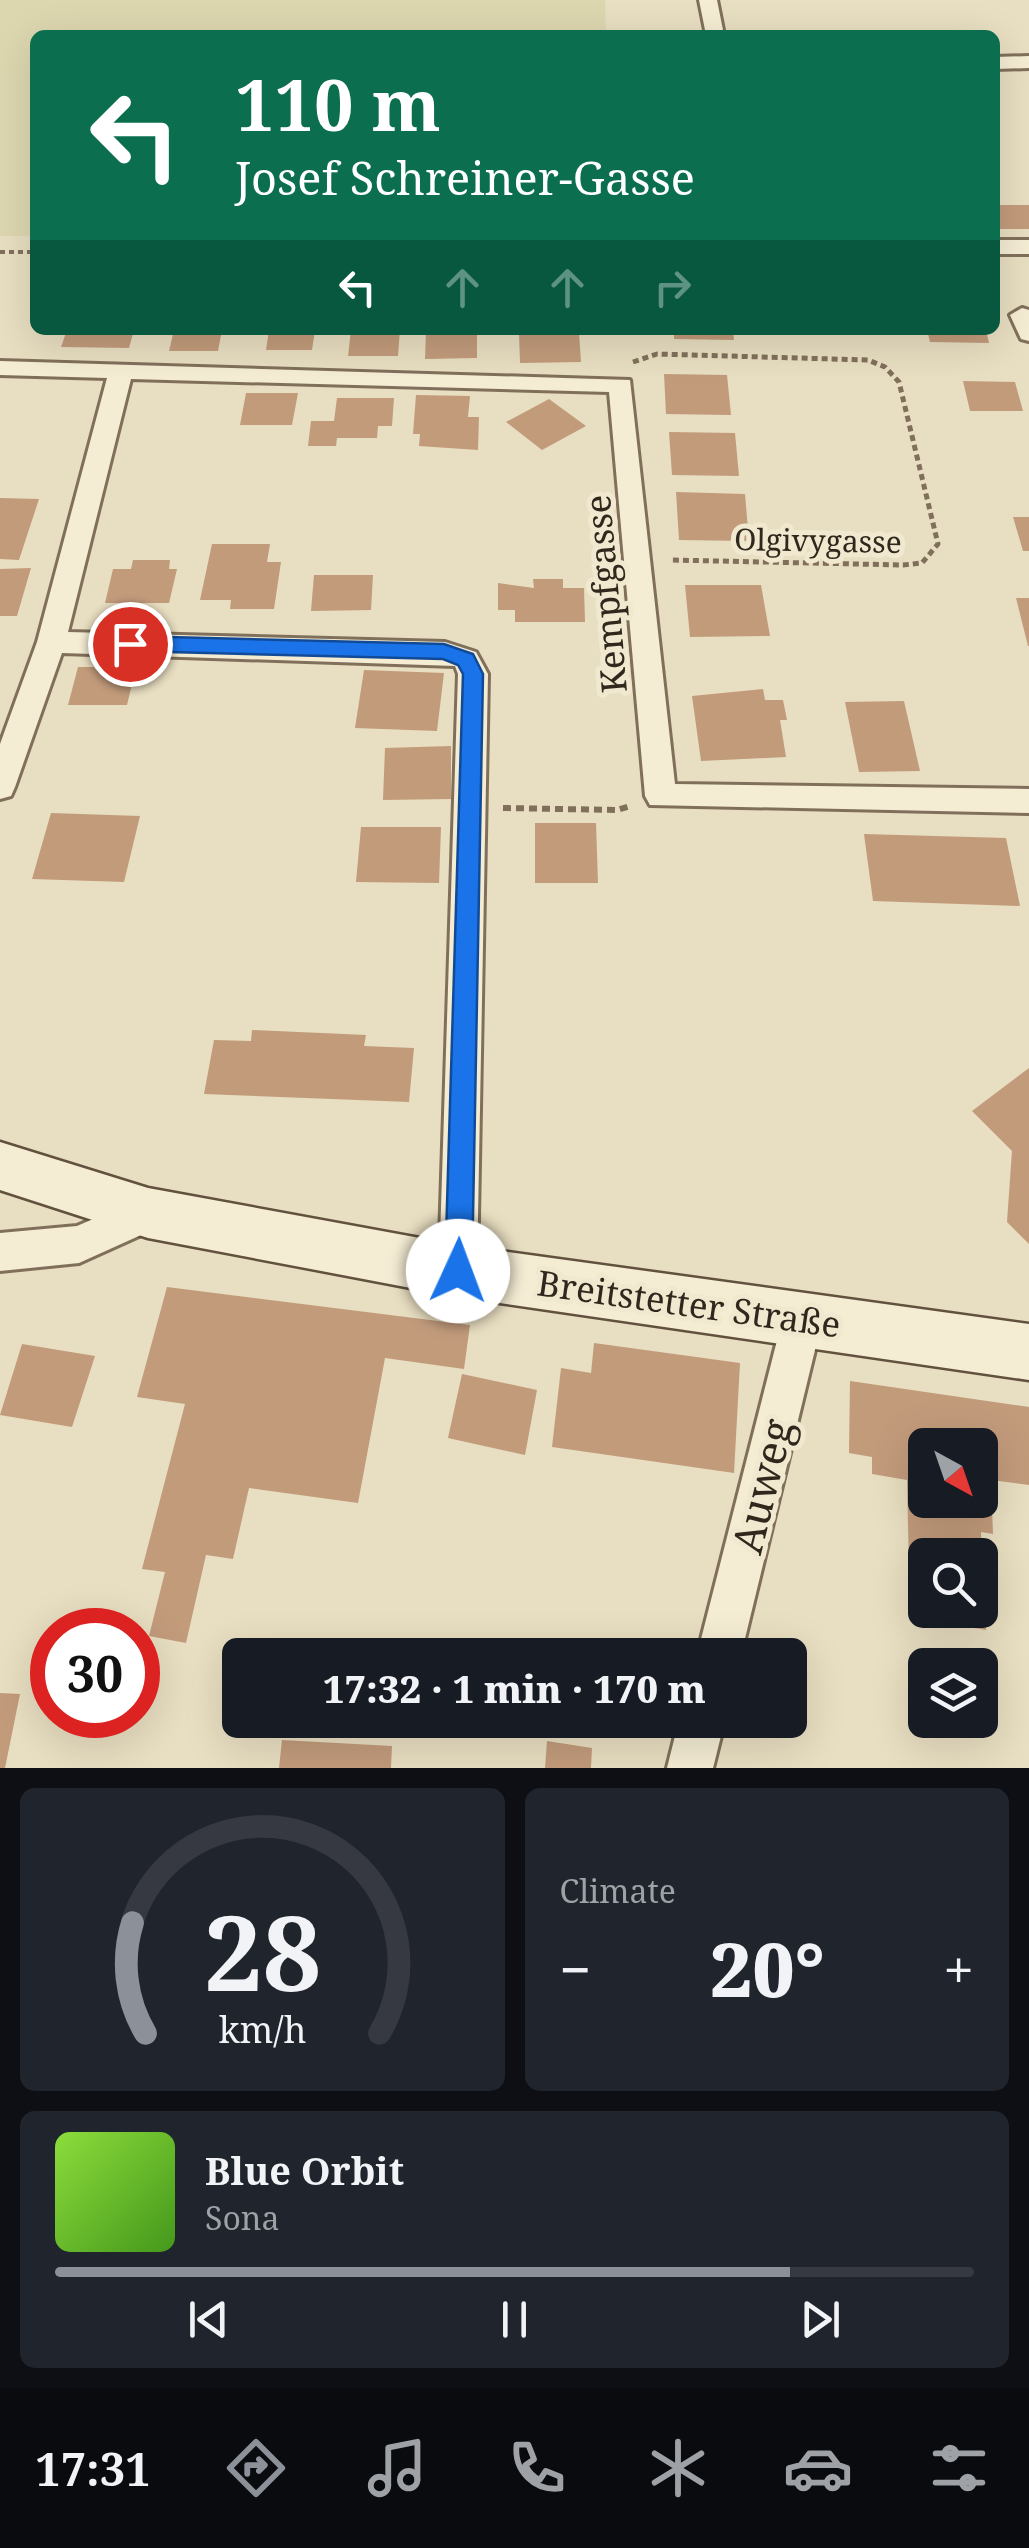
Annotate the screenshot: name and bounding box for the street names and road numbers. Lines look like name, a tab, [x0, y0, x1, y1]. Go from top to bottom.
street label: Kempfgasse	[573, 493, 637, 695]
street label: Olgivygasse	[734, 518, 902, 562]
street label: Breitstetter Straße	[534, 1258, 844, 1348]
street label: Auweg	[717, 1412, 805, 1559]

